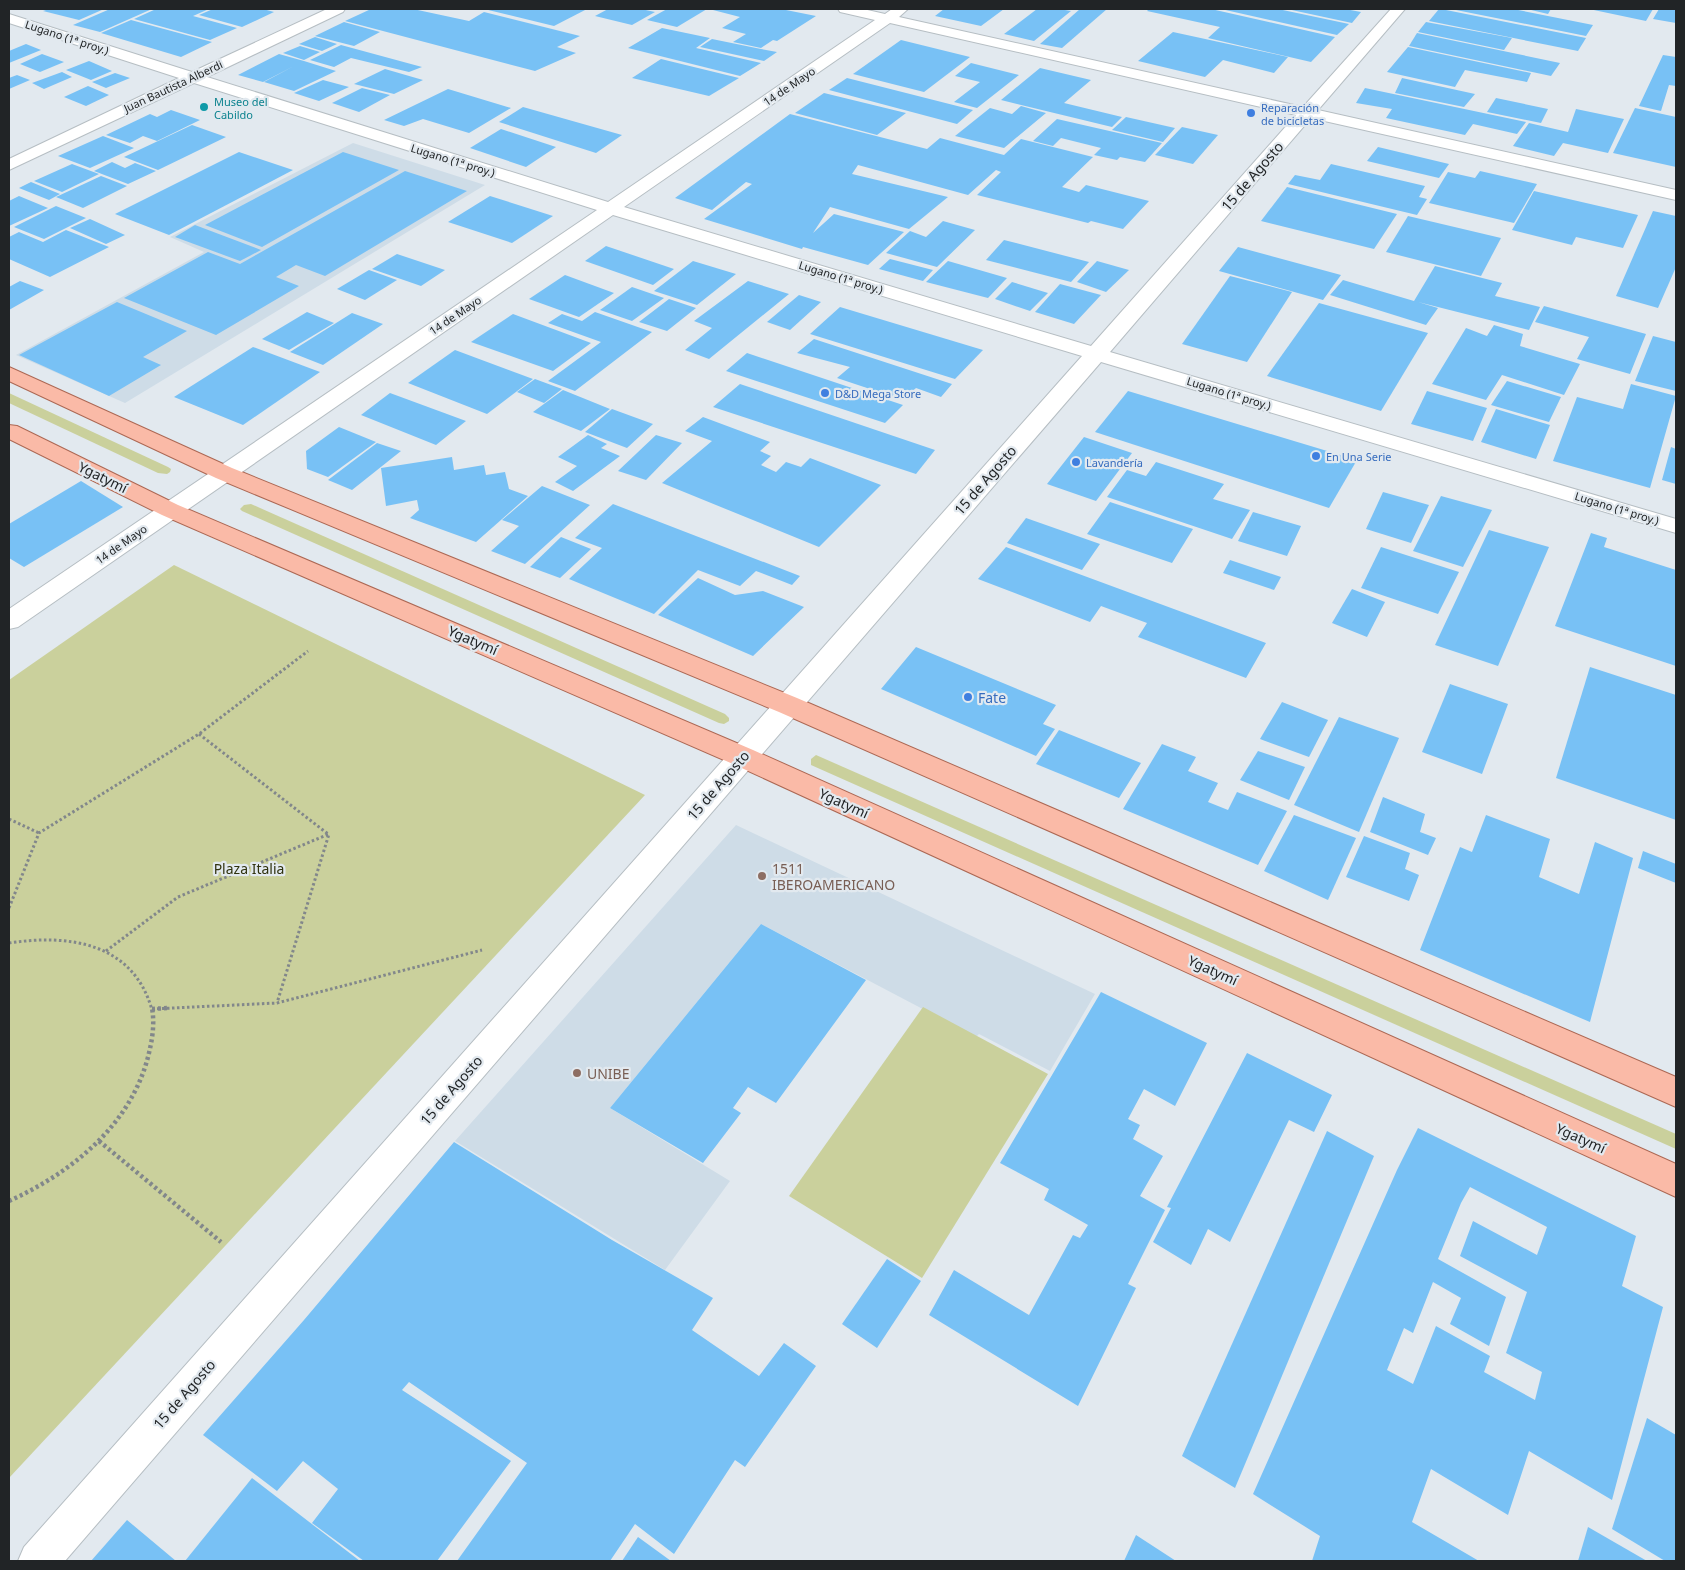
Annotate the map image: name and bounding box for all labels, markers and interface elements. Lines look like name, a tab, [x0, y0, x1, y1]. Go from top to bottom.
street label: Lugano (1ª proy.)	[23, 16, 111, 58]
street label: Juan Bautista Alberdi	[120, 56, 225, 116]
street label: 14 de Mayo	[760, 63, 818, 109]
place label: Museo del Cabildo	[214, 94, 268, 122]
place label: Reparación de bicicletas	[1261, 100, 1324, 128]
marker: Museo del Cabildo	[198, 101, 210, 113]
marker: Reparación de bicicletas	[1245, 107, 1257, 119]
street label: 15 de Agosto	[1217, 137, 1287, 215]
street label: Lugano (1ª proy.)	[409, 140, 497, 180]
street label: Lugano (1ª proy.)	[797, 257, 885, 297]
street label: 14 de Mayo	[426, 292, 484, 338]
street label: Lugano (1ª proy.)	[1185, 373, 1273, 413]
place label: D&D Mega Store	[835, 386, 921, 401]
marker: D&D Mega Store	[819, 387, 831, 399]
street label: 15 de Agosto	[950, 441, 1020, 519]
place label: En Una Serie	[1326, 449, 1391, 464]
marker: En Una Serie	[1310, 450, 1322, 462]
place label: Lavandería	[1086, 455, 1143, 470]
marker: Lavandería	[1070, 456, 1082, 468]
street label: Ygatymí	[75, 457, 131, 497]
street label: Lugano (1ª proy.)	[1573, 488, 1661, 528]
street label: 14 de Mayo	[92, 521, 150, 567]
street label: Ygatymí	[445, 621, 501, 659]
place label: Fate	[978, 688, 1006, 707]
marker: Fate	[962, 691, 974, 703]
street label: 15 de Agosto	[683, 746, 753, 824]
street label: Ygatymí	[816, 784, 872, 823]
park label: Plaza Italia	[214, 859, 284, 878]
place label: 1511 IBEROAMERICANO	[772, 859, 895, 894]
marker: 1511 IBEROAMERICANO	[756, 870, 768, 882]
street label: Ygatymí	[1185, 951, 1241, 990]
street label: 15 de Agosto	[416, 1051, 486, 1129]
place label: UNIBE	[587, 1064, 630, 1083]
marker: UNIBE	[571, 1067, 583, 1079]
street label: Ygatymí	[1553, 1119, 1609, 1158]
street label: 15 de Agosto	[149, 1355, 219, 1433]

